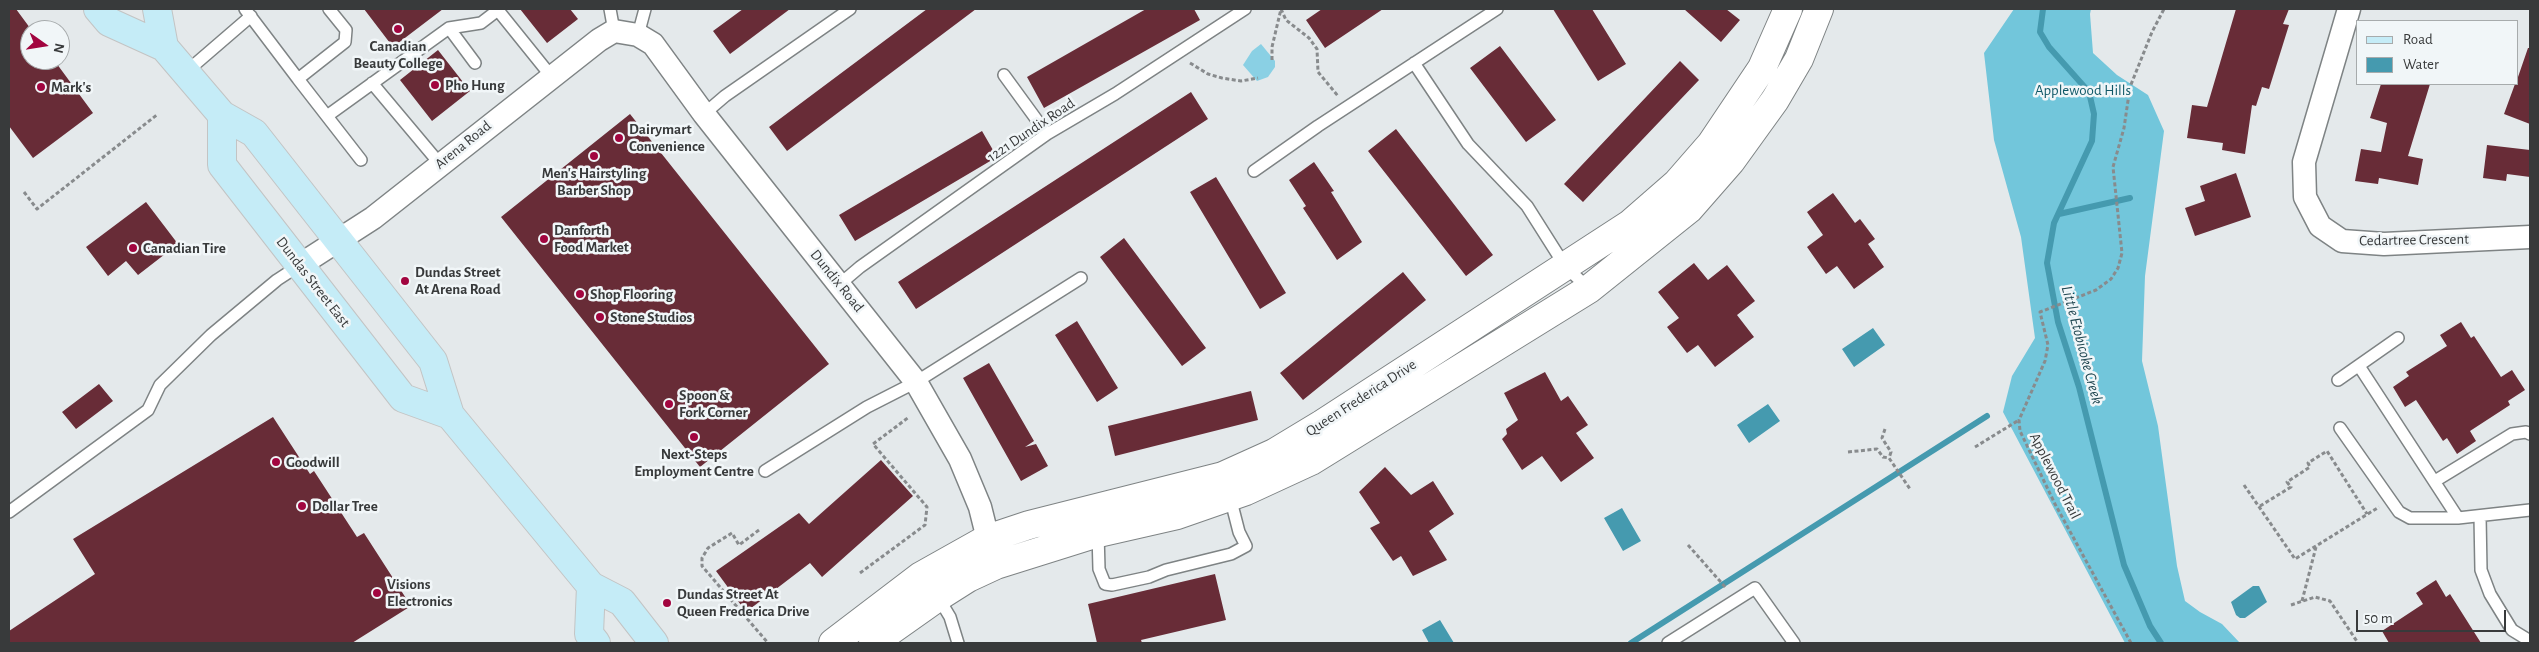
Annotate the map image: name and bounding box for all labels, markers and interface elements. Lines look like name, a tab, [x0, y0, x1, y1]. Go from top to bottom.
north arrow	[20, 20, 70, 70]
legend	[2356, 20, 2519, 85]
marker: Canadian Beauty College	[392, 23, 404, 35]
text: Road	[2403, 32, 2433, 47]
place label: Canadian Beauty College	[353, 37, 443, 72]
text: N	[51, 42, 67, 54]
text: Water	[2403, 57, 2439, 72]
place label: Pho Hung	[445, 76, 504, 94]
place label: Mark's	[51, 78, 91, 96]
marker: Pho Hung	[429, 79, 441, 91]
marker: Mark's	[35, 81, 47, 93]
park label: Applewood Hills	[2035, 81, 2131, 99]
street label: 1221 Dundix Road	[984, 94, 1078, 166]
street label: Arena Road	[431, 117, 495, 173]
place label: Dairymart Convenience	[629, 120, 705, 155]
marker: Dairymart Convenience	[613, 132, 625, 144]
marker: Men's Hairstyling Barber Shop	[588, 150, 600, 162]
place label: Men's Hairstyling Barber Shop	[542, 164, 646, 199]
place label: Danforth Food Market	[554, 221, 629, 256]
street label: Cedartree Crescent	[2359, 230, 2469, 250]
street label: Dundas Street East	[272, 233, 354, 331]
marker: Danforth Food Market	[538, 233, 550, 245]
place label: Canadian Tire	[143, 239, 226, 257]
marker: Canadian Tire	[127, 242, 139, 254]
street label: Dundix Road	[806, 246, 868, 316]
place label: Dundas Street At Arena Road	[415, 263, 501, 298]
marker: Dundas Street At Arena Road	[399, 275, 411, 287]
water label: Little Etobicoke Creek	[2057, 284, 2107, 406]
place label: Shop Flooring	[590, 285, 673, 303]
marker: Shop Flooring	[574, 288, 586, 300]
place label: Stone Studios	[610, 308, 692, 326]
marker: Stone Studios	[594, 311, 606, 323]
street label: Queen Frederica Drive	[1302, 355, 1420, 441]
place label: Spoon & Fork Corner	[679, 386, 748, 421]
marker: Spoon & Fork Corner	[663, 398, 675, 410]
street label: Applewood Trail	[2026, 430, 2084, 522]
marker: Next-Steps Employment Centre	[688, 431, 700, 443]
place label: Next-Steps Employment Centre	[634, 445, 754, 480]
place label: Goodwill	[286, 453, 340, 471]
marker: Goodwill	[270, 456, 282, 468]
place label: Dollar Tree	[312, 497, 378, 515]
marker: Dollar Tree	[296, 500, 308, 512]
place label: Visions Electronics	[387, 575, 453, 610]
place label: Dundas Street At Queen Frederica Drive	[677, 585, 809, 620]
marker: Visions Electronics	[371, 587, 383, 599]
marker: Dundas Street At Queen Frederica Drive	[661, 597, 673, 609]
scale bar	[2359, 600, 2509, 632]
text: 50 m	[2364, 611, 2393, 626]

